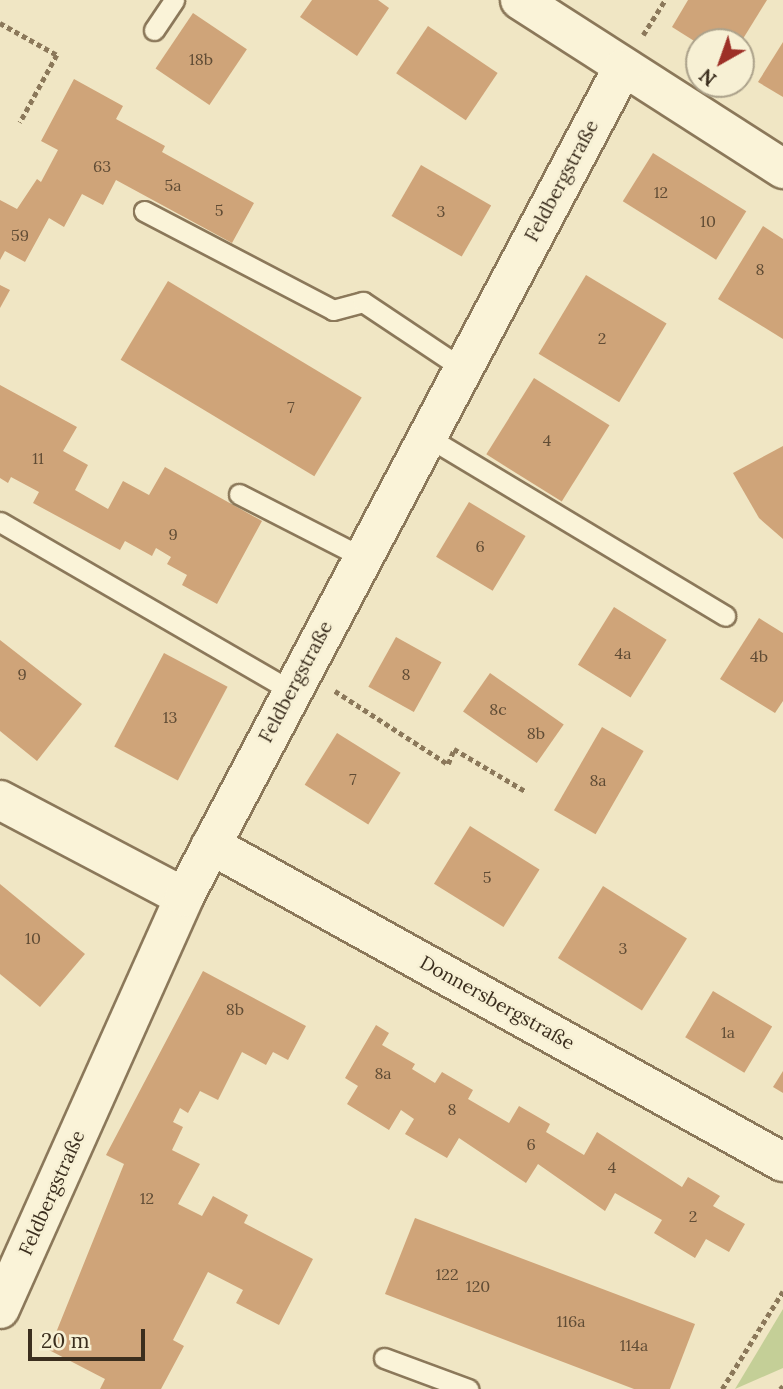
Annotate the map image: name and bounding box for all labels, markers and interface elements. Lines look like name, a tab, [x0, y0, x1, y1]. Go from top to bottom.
north arrow	[685, 28, 755, 98]
house number: 18b	[189, 49, 213, 69]
text: N	[694, 64, 721, 91]
street label: Feldbergstraße	[520, 116, 604, 246]
house number: 63	[93, 156, 111, 176]
house number: 5a	[165, 175, 181, 195]
house number: 12	[654, 182, 668, 202]
house number: 5	[215, 200, 223, 220]
house number: 3	[437, 201, 445, 221]
house number: 10	[700, 211, 716, 231]
house number: 59	[11, 225, 29, 245]
house number: 8	[756, 259, 764, 279]
house number: 2	[598, 328, 606, 348]
house number: 7	[287, 397, 295, 417]
house number: 4	[543, 430, 551, 450]
house number: 11	[32, 448, 44, 468]
house number: 9	[168, 524, 178, 544]
house number: 6	[475, 536, 485, 556]
street label: Feldbergstraße	[254, 617, 338, 747]
house number: 4a	[615, 643, 631, 663]
house number: 4b	[750, 646, 768, 666]
house number: 9	[17, 664, 27, 684]
house number: 8	[402, 664, 410, 684]
house number: 8c	[489, 699, 507, 719]
house number: 13	[163, 707, 177, 727]
house number: 8b	[527, 723, 545, 743]
house number: 7	[349, 769, 357, 789]
house number: 8a	[589, 770, 607, 790]
house number: 5	[483, 867, 491, 887]
house number: 10	[25, 928, 41, 948]
house number: 3	[619, 938, 627, 958]
street label: Donnersbergstraße	[416, 951, 578, 1055]
house number: 8b	[226, 999, 244, 1019]
house number: 1a	[721, 1022, 735, 1042]
house number: 8a	[374, 1063, 392, 1083]
house number: 8	[448, 1099, 456, 1119]
street label: Feldbergstraße	[14, 1127, 90, 1259]
house number: 6	[526, 1134, 536, 1154]
house number: 4	[608, 1157, 616, 1177]
house number: 12	[140, 1188, 154, 1208]
house number: 2	[689, 1206, 697, 1226]
house number: 122	[435, 1264, 459, 1284]
house number: 120	[466, 1276, 490, 1296]
house number: 116a	[556, 1311, 586, 1331]
scale bar	[32, 1316, 149, 1360]
text: 20 m	[41, 1327, 90, 1354]
house number: 114a	[620, 1335, 648, 1355]

